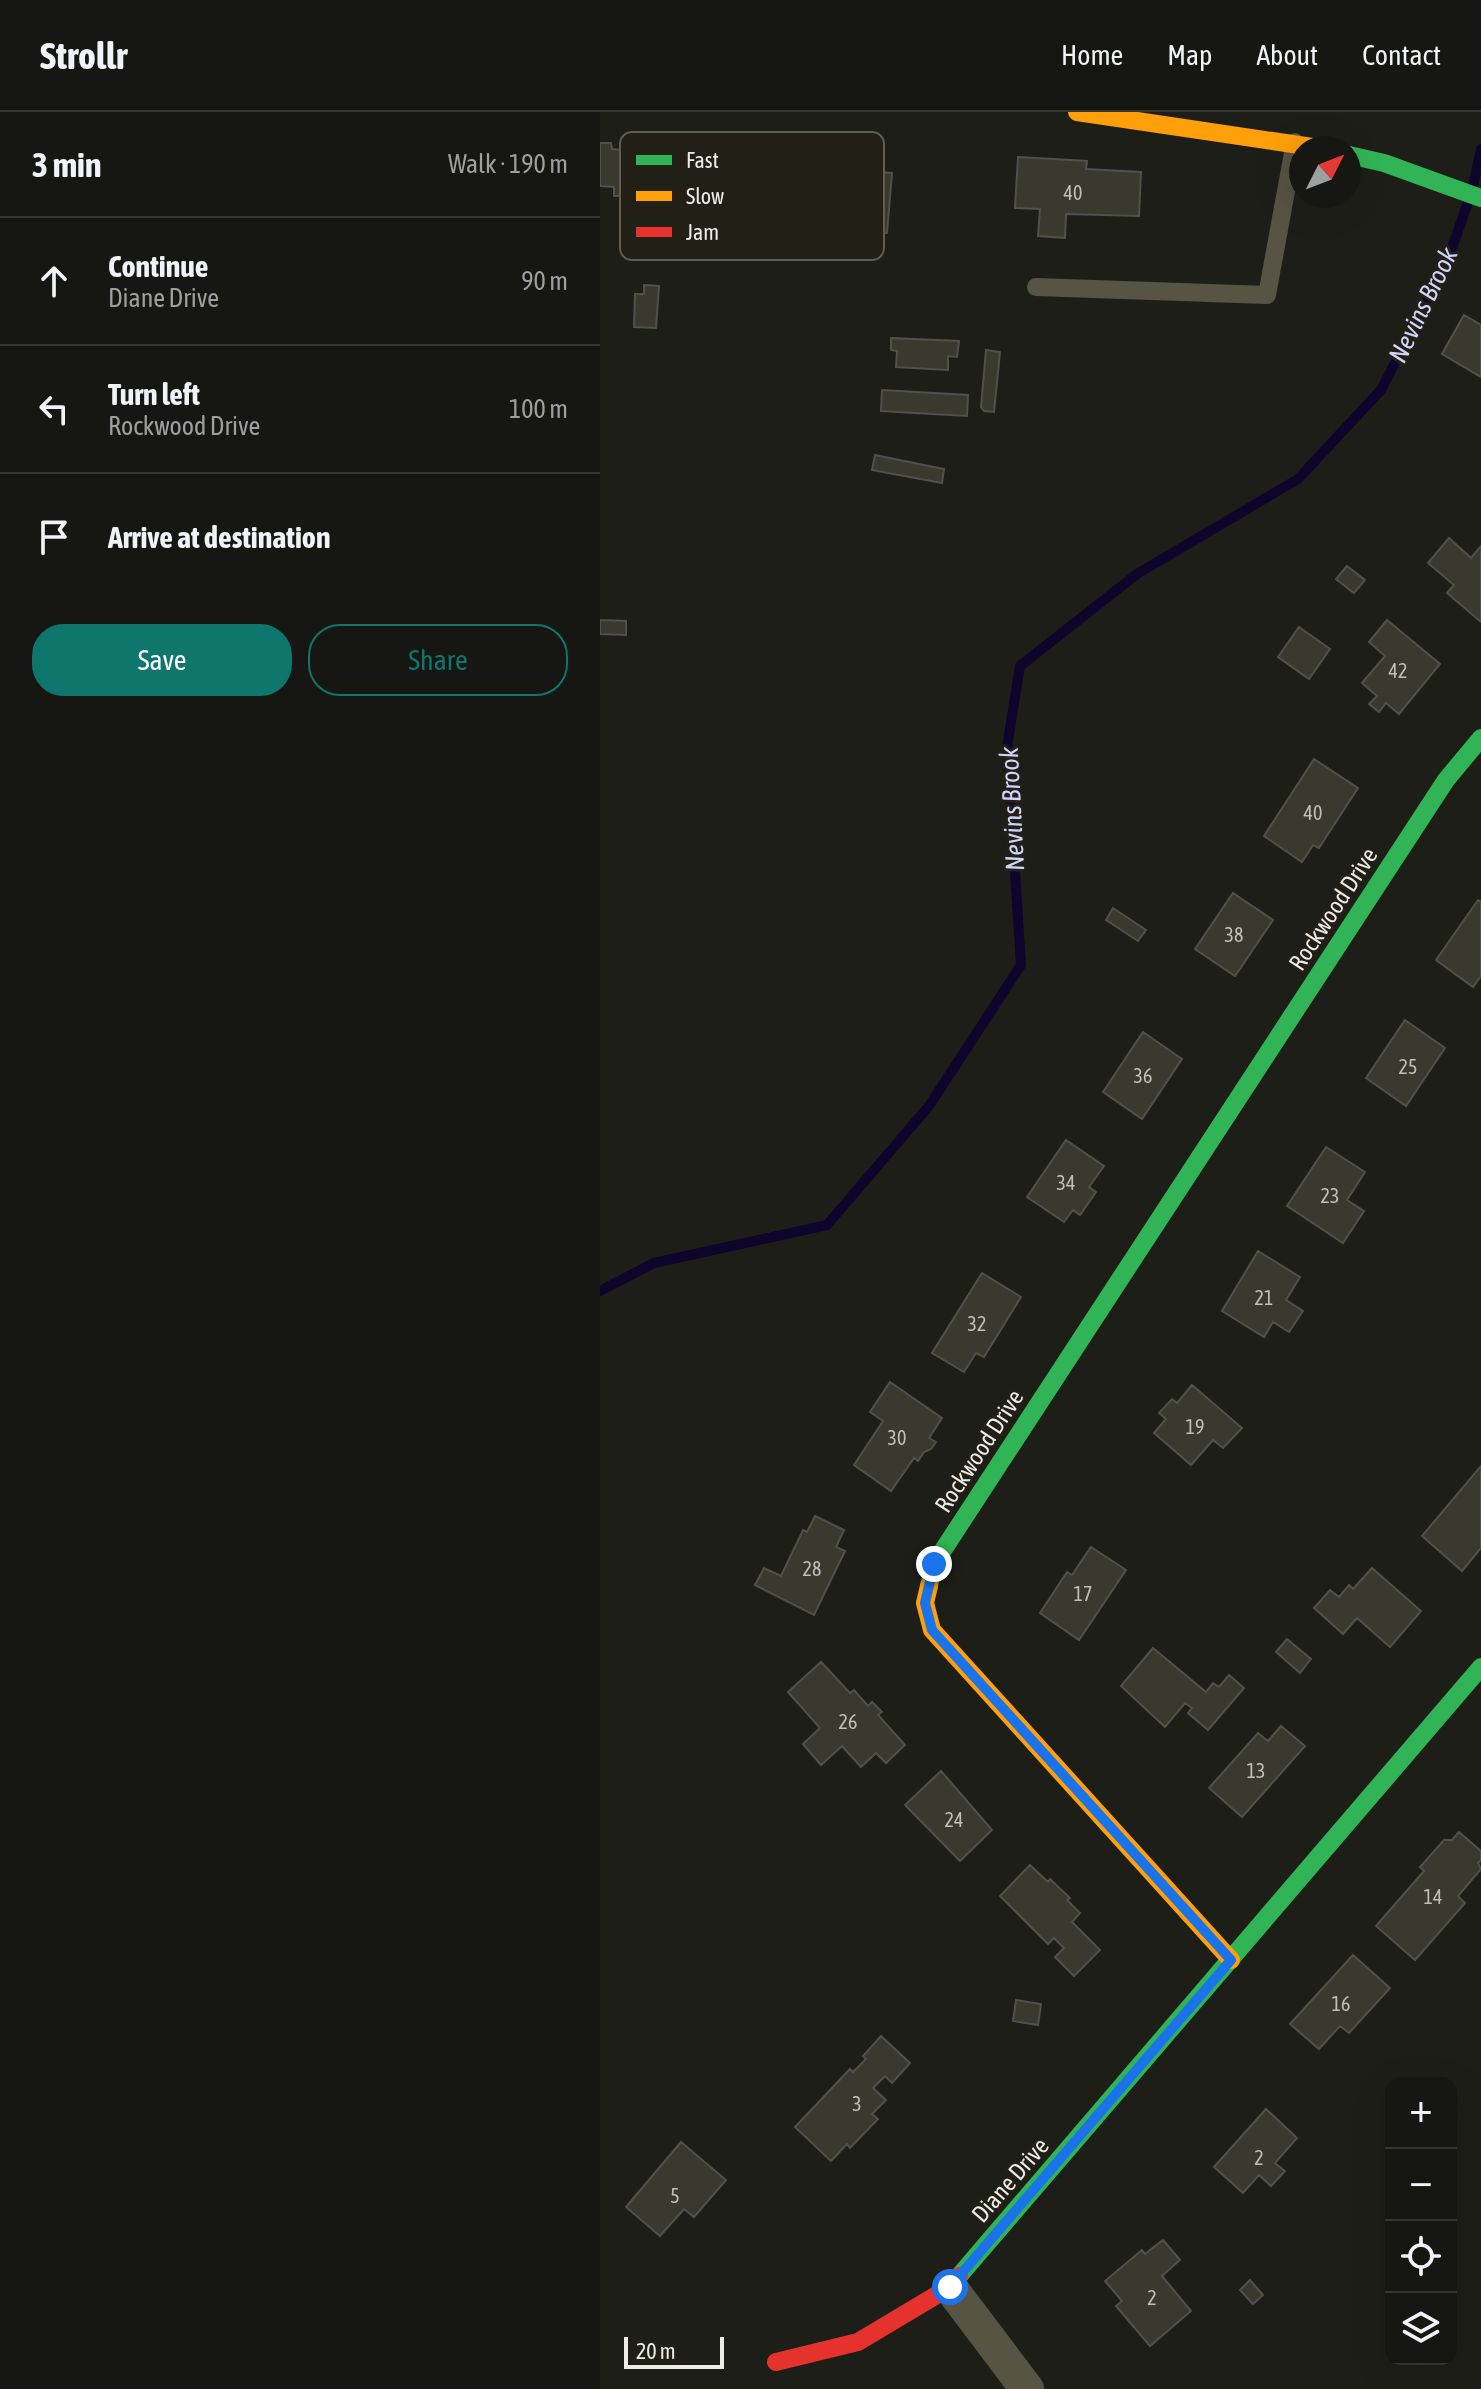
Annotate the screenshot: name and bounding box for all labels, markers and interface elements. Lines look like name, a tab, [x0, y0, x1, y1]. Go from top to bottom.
text: Strollr	[40, 34, 127, 77]
text: Home	[1061, 39, 1123, 71]
text: Map	[1167, 39, 1212, 71]
text: About	[1256, 39, 1318, 71]
text: Contact	[1362, 39, 1441, 71]
legend	[620, 132, 884, 260]
north arrow	[1289, 136, 1361, 208]
text: 3 min	[32, 145, 101, 184]
text: Fast	[686, 147, 719, 173]
text: Walk · 190 m	[448, 149, 568, 179]
house number: 40	[1064, 181, 1082, 204]
text: Slow	[686, 183, 724, 209]
text: Jam	[686, 219, 719, 245]
water label: Nevins Brook	[1382, 242, 1464, 367]
text: Continue	[108, 249, 208, 283]
icon: ahead	[32, 259, 76, 303]
text: 90 m	[521, 266, 568, 296]
text: Diane Drive	[108, 283, 219, 313]
text: Turn left	[108, 377, 200, 411]
icon: left	[32, 387, 76, 431]
text: 100 m	[509, 394, 568, 424]
text: Rockwood Drive	[108, 411, 260, 441]
icon: arrive	[32, 515, 76, 559]
text: Arrive at destination	[108, 520, 330, 554]
button: Save	[32, 624, 292, 696]
button: Share	[308, 624, 568, 696]
house number: 42	[1389, 659, 1407, 682]
water label: Nevins Brook	[994, 746, 1030, 872]
house number: 40	[1304, 801, 1322, 824]
street label: Rockwood Drive	[1283, 843, 1383, 975]
house number: 38	[1225, 923, 1243, 946]
house number: 25	[1399, 1055, 1417, 1078]
house number: 36	[1134, 1064, 1152, 1087]
house number: 34	[1057, 1171, 1075, 1194]
house number: 23	[1321, 1184, 1339, 1207]
house number: 21	[1255, 1286, 1273, 1309]
house number: 32	[968, 1312, 986, 1335]
street label: Rockwood Drive	[929, 1385, 1029, 1517]
house number: 19	[1186, 1415, 1204, 1438]
house number: 30	[888, 1426, 906, 1449]
route end	[916, 1546, 952, 1582]
house number: 28	[803, 1557, 821, 1580]
house number: 17	[1074, 1582, 1092, 1605]
house number: 26	[839, 1710, 857, 1733]
house number: 13	[1247, 1759, 1265, 1782]
house number: 24	[945, 1808, 963, 1831]
house number: 14	[1424, 1885, 1442, 1908]
house number: 16	[1332, 1992, 1350, 2015]
map controls	[1385, 2077, 1457, 2365]
button: +	[1385, 2077, 1457, 2149]
house number: 3	[852, 2092, 862, 2115]
street label: Diane Drive	[966, 2132, 1054, 2228]
house number: 2	[1254, 2146, 1264, 2169]
button: −	[1385, 2149, 1457, 2221]
house number: 5	[670, 2184, 680, 2207]
button: locate	[1385, 2221, 1457, 2293]
route start	[932, 2269, 968, 2305]
house number: 2	[1147, 2286, 1157, 2309]
button: layers	[1385, 2293, 1457, 2365]
scale bar	[624, 2333, 724, 2369]
text: 20 m	[636, 2338, 676, 2364]

